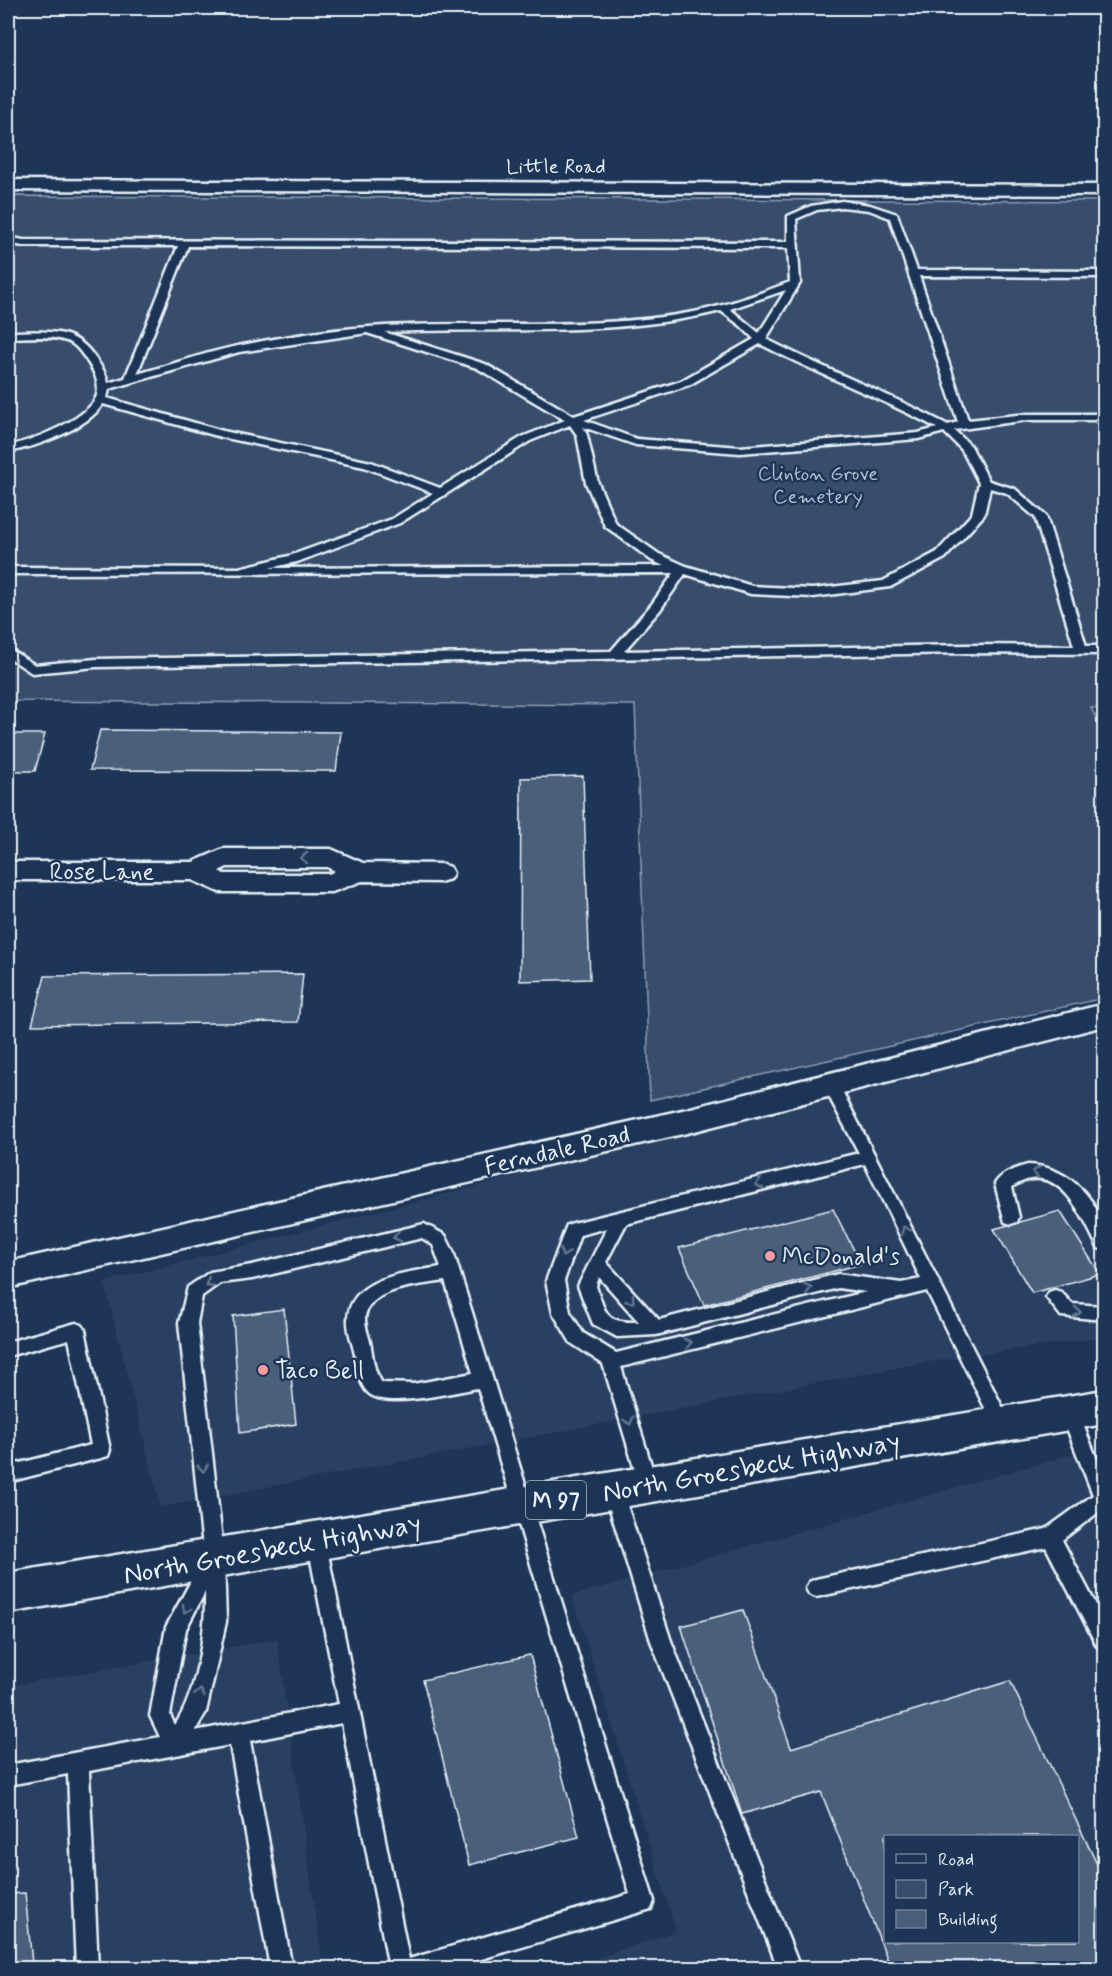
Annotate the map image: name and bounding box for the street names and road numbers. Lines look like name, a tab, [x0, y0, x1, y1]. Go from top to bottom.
street label: Little Road	[506, 154, 606, 181]
street label: Rose Lane	[50, 857, 155, 888]
street label: Ferndale Road	[482, 1120, 633, 1183]
street label: North Groesbeck Highway	[600, 1424, 903, 1513]
road number: M 97	[526, 1481, 586, 1519]
street label: North Groesbeck Highway	[121, 1506, 424, 1595]

